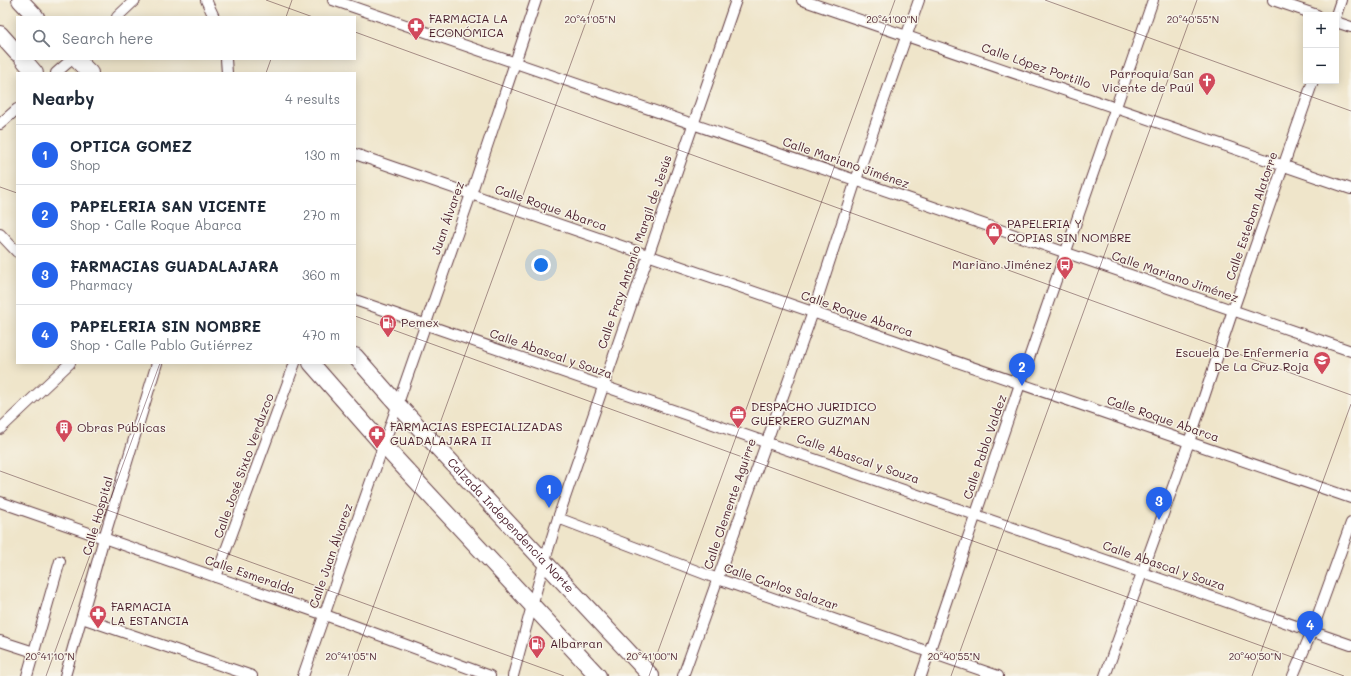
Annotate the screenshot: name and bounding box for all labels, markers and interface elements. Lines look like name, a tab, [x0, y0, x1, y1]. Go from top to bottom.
place label: FARMACIA LA ECONÓMICA	[429, 10, 508, 40]
text: 20°41'05"N	[564, 12, 616, 26]
text: 20°41'00"N	[866, 12, 918, 26]
text: 20°40'55"N	[1167, 12, 1219, 26]
map controls	[1303, 12, 1339, 84]
button: +	[1303, 12, 1339, 48]
search box	[16, 16, 356, 60]
pharmacy icon: FARMACIA LA ECONÓMICA	[406, 16, 426, 41]
icon: search	[30, 27, 52, 49]
text: Search here	[62, 28, 153, 48]
street label: Calle López Portillo	[980, 39, 1093, 91]
button: −	[1303, 48, 1339, 84]
place label: Parroquia San Vicente de Paúl	[1102, 65, 1194, 95]
church icon: Parroquia San Vicente de Paúl	[1197, 71, 1217, 96]
text: Nearby	[32, 87, 94, 109]
text: 4 results	[285, 90, 340, 107]
street label: Calle Mariano Jiménez	[781, 133, 912, 191]
text: OPTICA GOMEZ	[70, 136, 192, 156]
text: 1	[42, 146, 48, 163]
text: 130 m	[304, 146, 340, 163]
street label: Calle Esteban Alatorre	[1222, 149, 1281, 282]
street label: Calle Fray Antonio Margil de Jesús	[593, 153, 675, 351]
text: Shop	[70, 156, 100, 173]
street label: Juan Álvarez	[427, 179, 467, 256]
street label: Calle Roque Abarca	[493, 180, 610, 234]
text: PAPELERIA SAN VICENTE	[70, 196, 266, 216]
text: 2	[41, 206, 49, 223]
text: 270 m	[303, 206, 340, 223]
place label: PAPELERIA Y COPIAS SIN NOMBRE	[1007, 215, 1131, 245]
text: Shop · Calle Roque Abarca	[70, 216, 242, 233]
shop icon: PAPELERIA Y COPIAS SIN NOMBRE	[984, 221, 1004, 246]
street label: Calle Mariano Jiménez	[1110, 247, 1241, 305]
your location	[531, 255, 551, 275]
bus stop icon: Mariano Jiménez	[1055, 255, 1075, 280]
text: FARMACIAS GUADALAJARA	[70, 256, 279, 276]
place label: Mariano Jiménez	[952, 256, 1052, 272]
text: 3	[41, 266, 49, 283]
text: 360 m	[302, 266, 340, 283]
text: Pharmacy	[70, 276, 133, 293]
street label: Calle Roque Abarca	[799, 286, 916, 340]
fuel station icon: Pemex	[378, 313, 398, 338]
place label: Pemex	[401, 314, 439, 330]
text: PAPELERIA SIN NOMBRE	[70, 316, 261, 336]
street label: Calle Abascal y Souza	[488, 325, 615, 382]
text: 4	[41, 326, 49, 343]
text: 470 m	[303, 326, 340, 343]
text: Shop · Calle Pablo Gutiérrez	[70, 336, 253, 353]
place label: Escuela De Enfermeria De La Cruz Roja	[1176, 344, 1309, 374]
school or university icon: Escuela De Enfermeria De La Cruz Roja	[1312, 350, 1332, 375]
pin: 2	[1009, 353, 1035, 386]
street label: Calle José Sixto Verduzco	[209, 391, 277, 540]
street label: Calle Roque Abarca	[1105, 391, 1222, 445]
street label: Calle Pablo Valdez	[959, 392, 1010, 501]
place label: DESPACHO JURIDICO GUERRERO GUZMAN	[751, 398, 876, 428]
office icon: DESPACHO JURIDICO GUERRERO GUZMAN	[728, 404, 748, 429]
building icon: Obras Públicas	[54, 418, 74, 443]
place label: FARMACIAS ESPECIALIZADAS GUADALAJARA II	[390, 418, 563, 448]
place label: Obras Públicas	[77, 419, 166, 435]
pharmacy icon: FARMACIAS ESPECIALIZADAS GUADALAJARA II	[367, 424, 387, 449]
street label: Calle Abascal y Souza	[795, 430, 922, 487]
street label: Calle Clemente Aguirre	[699, 436, 759, 571]
street label: Calzada Independencia Norte	[444, 454, 578, 596]
street label: Calle Hospital	[78, 474, 116, 557]
pin: 1	[536, 475, 562, 508]
pin: 3	[1146, 487, 1172, 520]
street label: Calle Juan Álvarez	[305, 501, 356, 610]
street label: Calle Abascal y Souza	[1101, 537, 1228, 594]
street label: Calle Esmeralda	[203, 551, 298, 597]
street label: Calle Carlos Salazar	[722, 559, 841, 613]
place label: FARMACIA LA ESTANCIA	[111, 598, 189, 628]
pharmacy icon: FARMACIA LA ESTANCIA	[88, 604, 108, 629]
pin: 4	[1297, 611, 1323, 644]
fuel station icon: Albarran	[527, 634, 547, 659]
place label: Albarran	[550, 635, 603, 651]
text: 20°41'10"N	[25, 649, 75, 663]
text: 20°41'05"N	[325, 649, 377, 663]
text: 20°41'00"N	[626, 649, 678, 663]
text: 20°40'55"N	[928, 649, 980, 663]
text: 20°40'50"N	[1229, 649, 1281, 663]

